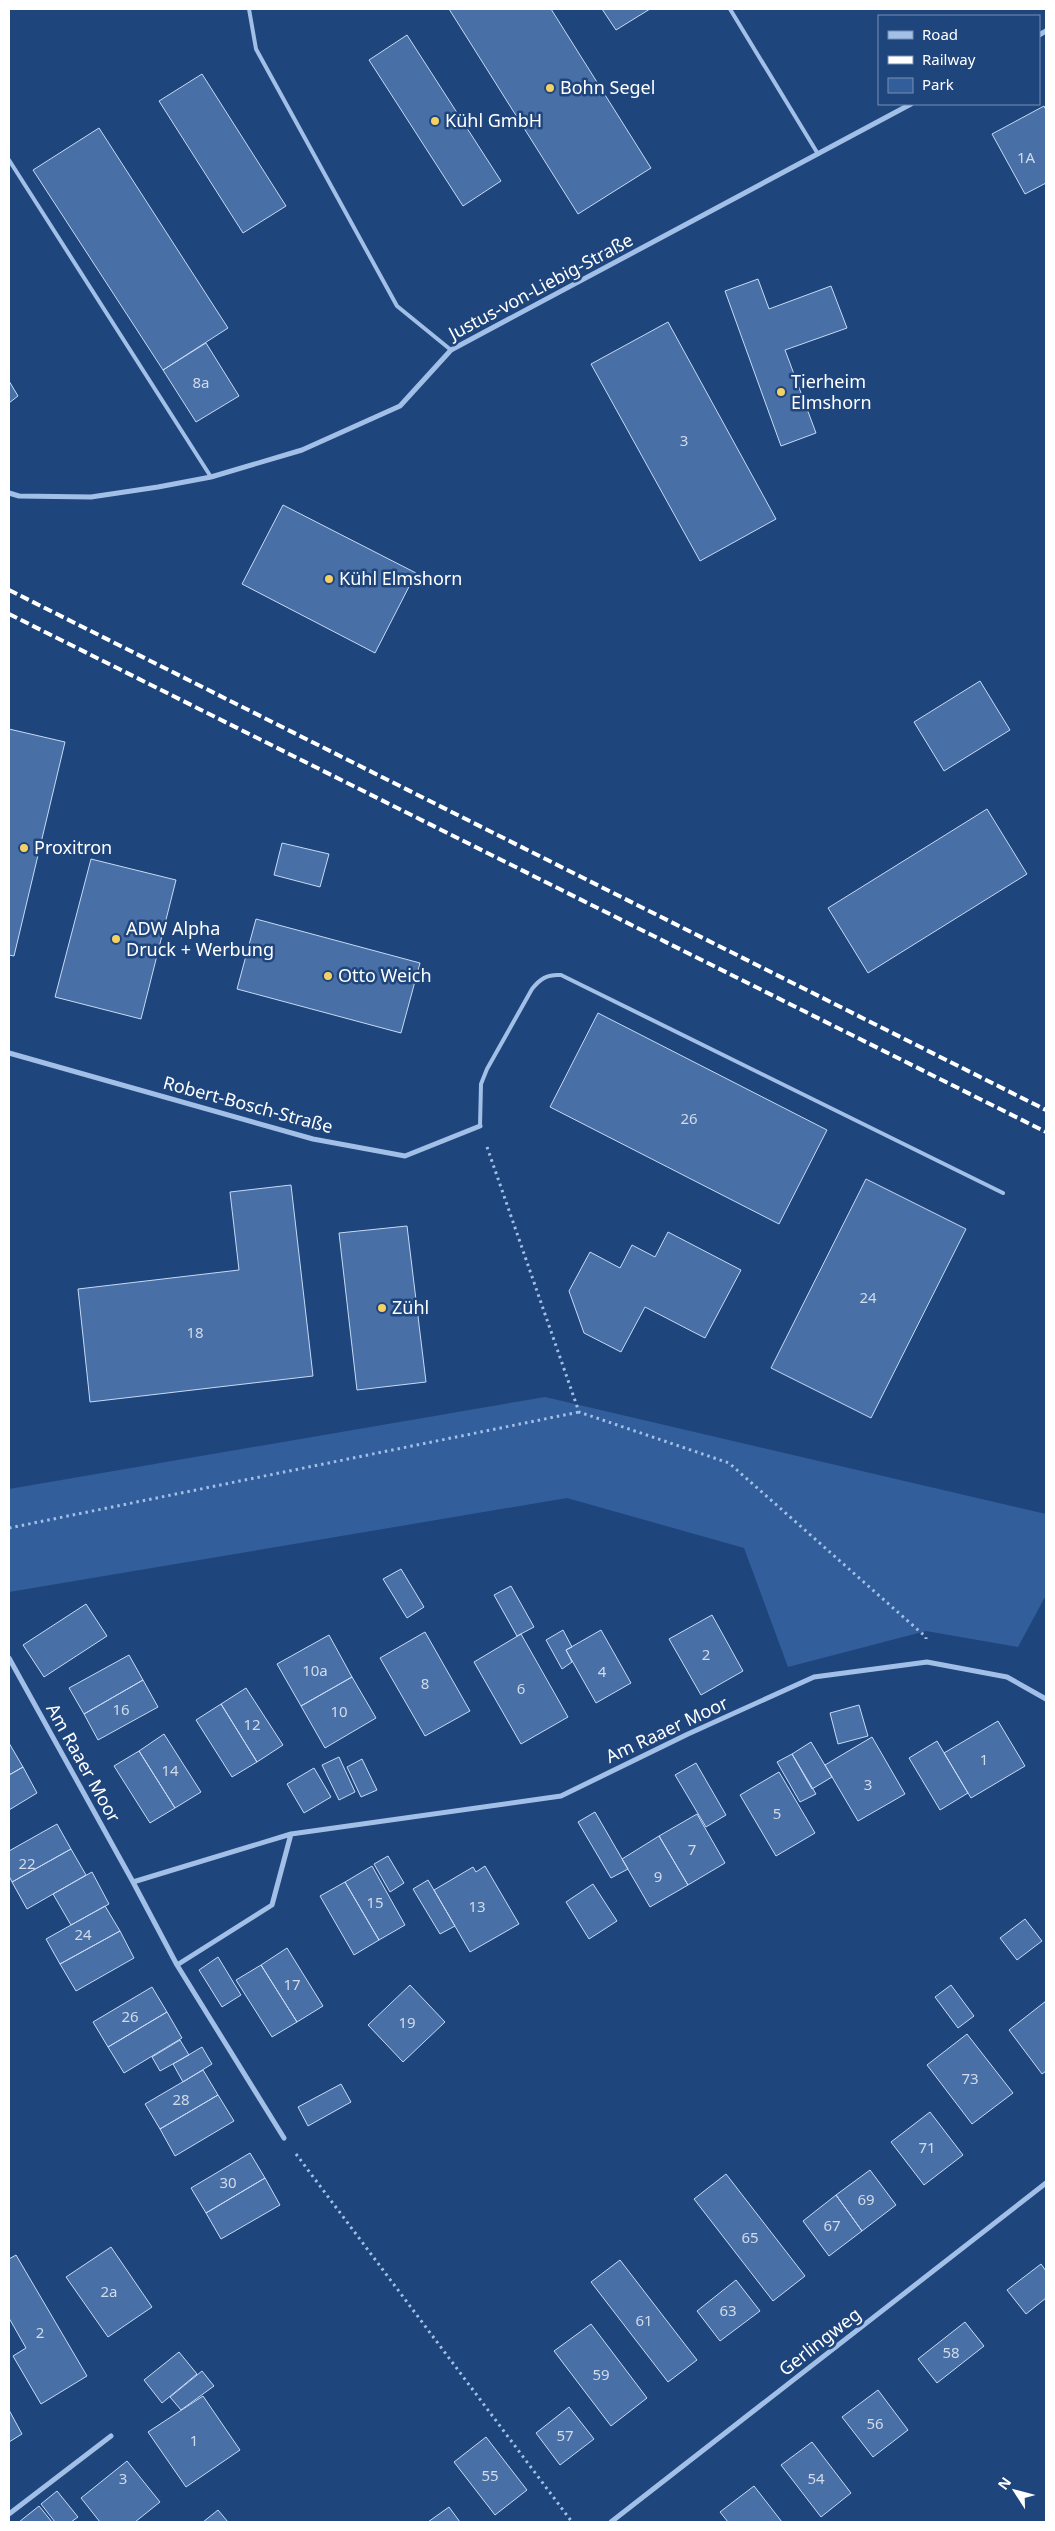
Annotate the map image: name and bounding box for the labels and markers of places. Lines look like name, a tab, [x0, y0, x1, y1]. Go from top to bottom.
place label: Bohn Segel	[560, 75, 655, 99]
marker: Bohn Segel	[544, 82, 556, 94]
place label: Kühl GmbH	[445, 108, 542, 132]
marker: Kühl GmbH	[429, 115, 441, 127]
place label: Tierheim Elmshorn	[791, 369, 872, 414]
marker: Tierheim Elmshorn	[775, 386, 787, 398]
place label: Kühl Elmshorn	[339, 566, 462, 590]
marker: Kühl Elmshorn	[323, 573, 335, 585]
place label: Proxitron	[34, 835, 112, 859]
marker: Proxitron	[18, 842, 30, 854]
place label: ADW Alpha Druck + Werbung	[126, 916, 274, 961]
marker: ADW Alpha Druck + Werbung	[110, 933, 122, 945]
place label: Otto Weich	[338, 963, 432, 987]
marker: Otto Weich	[322, 970, 334, 982]
place label: Zühl	[392, 1295, 429, 1319]
marker: Zühl	[376, 1302, 388, 1314]

